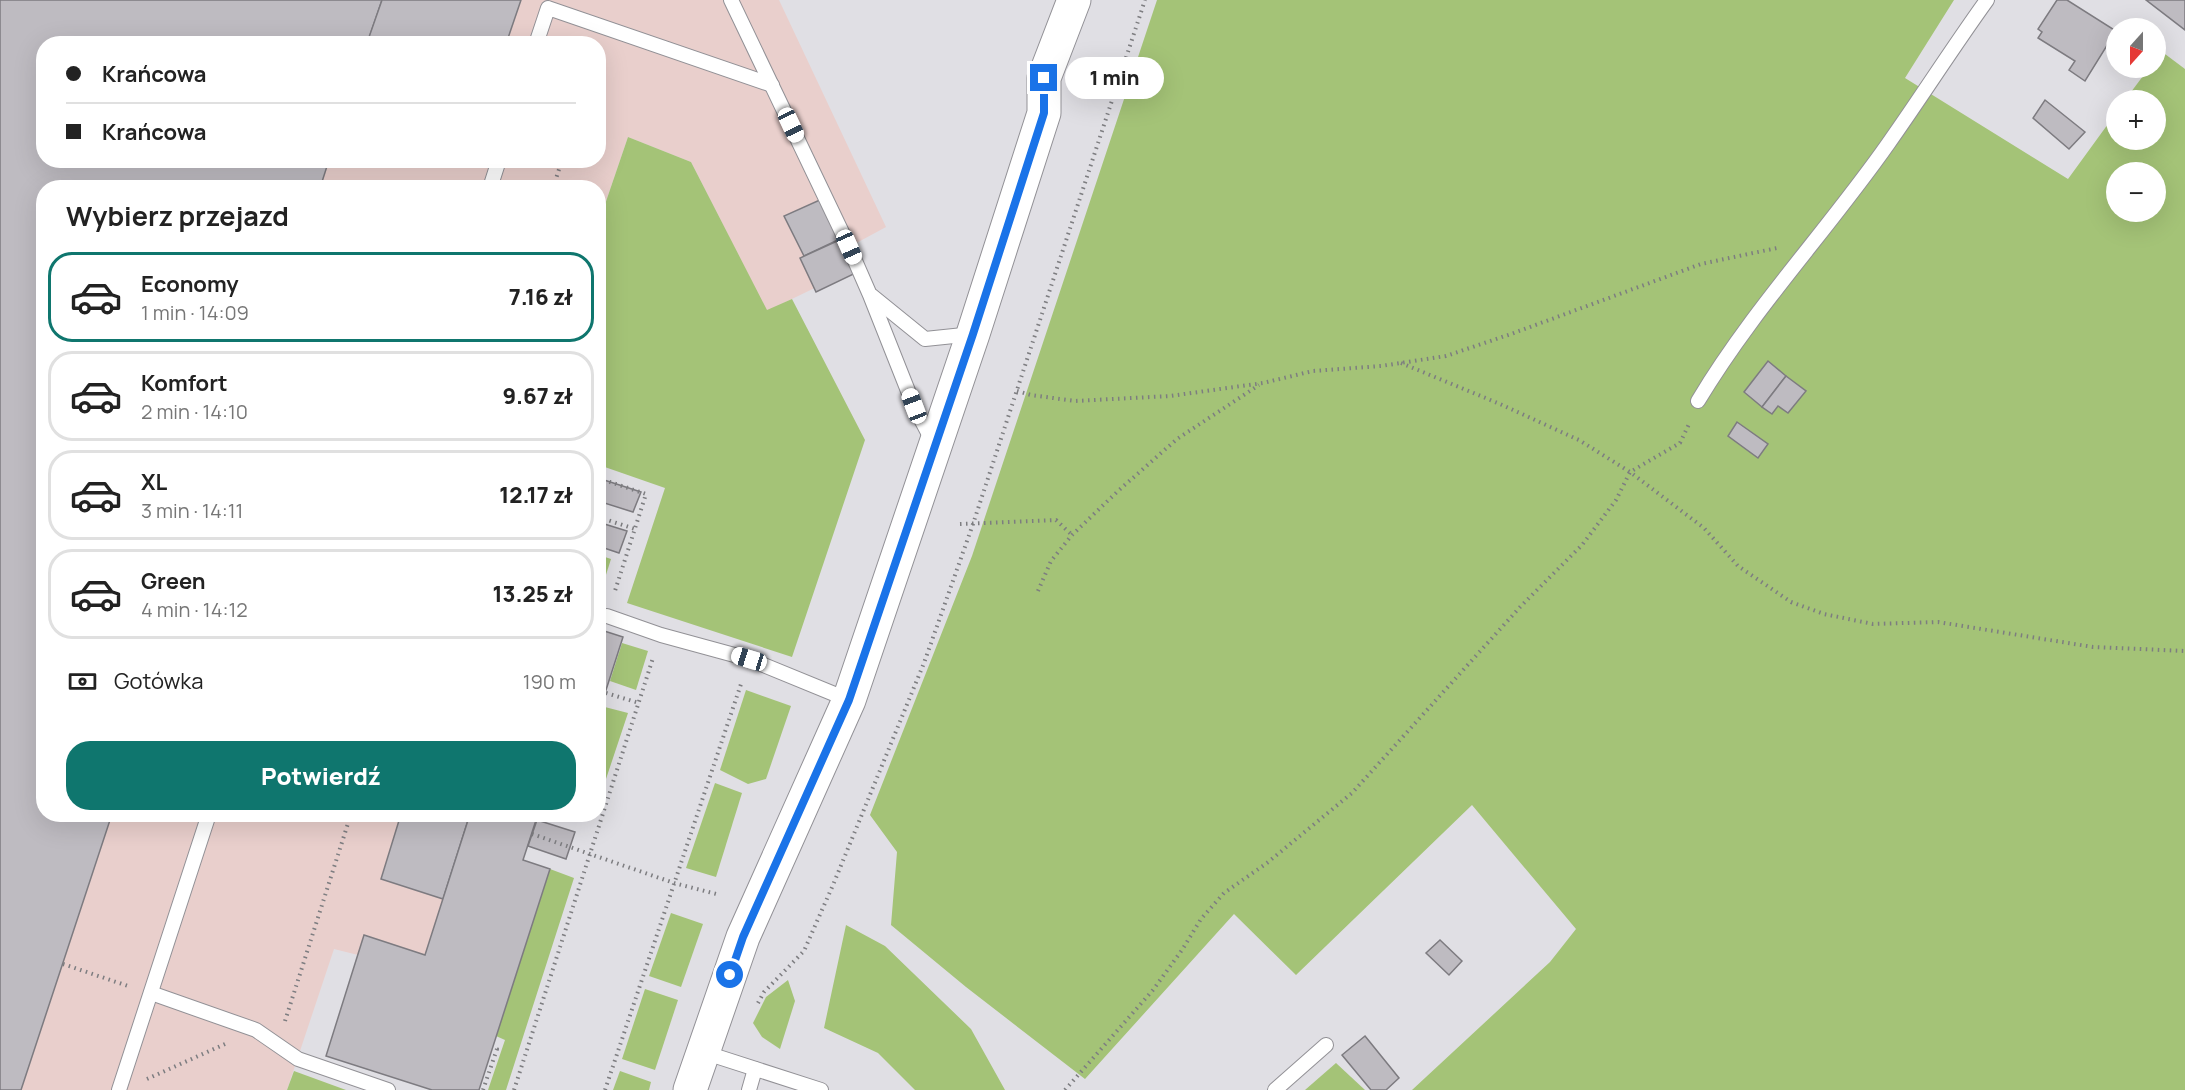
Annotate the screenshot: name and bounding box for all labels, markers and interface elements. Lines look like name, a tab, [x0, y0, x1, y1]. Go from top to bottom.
north arrow	[2106, 18, 2166, 78]
map controls	[2106, 18, 2166, 222]
callout: 1 min	[1065, 57, 1164, 99]
text: Krańcowa	[102, 59, 206, 89]
route end	[1030, 64, 1057, 91]
text: 1 min	[1089, 64, 1140, 91]
button: +	[2106, 90, 2166, 150]
car	[775, 105, 807, 145]
text: Krańcowa	[102, 117, 206, 147]
button: −	[2106, 162, 2166, 222]
text: Wybierz przejazd	[66, 197, 289, 234]
car	[833, 227, 865, 267]
text: Economy	[141, 269, 239, 299]
icon: car	[69, 270, 123, 324]
text: 7.16 zł	[509, 282, 573, 312]
text: 1 min · 14:09	[141, 299, 249, 326]
text: Komfort	[141, 368, 228, 398]
icon: car	[69, 369, 123, 423]
text: 9.67 zł	[502, 381, 573, 411]
car	[899, 386, 929, 426]
text: 2 min · 14:10	[141, 398, 248, 425]
text: XL	[141, 467, 167, 497]
icon: car	[69, 468, 123, 522]
text: 12.17 zł	[499, 480, 573, 510]
text: 3 min · 14:11	[141, 497, 243, 524]
text: Green	[141, 566, 206, 596]
icon: car	[69, 567, 123, 621]
text: 13.25 zł	[493, 579, 573, 609]
text: 4 min · 14:12	[141, 596, 248, 623]
car	[729, 645, 769, 673]
icon: cash	[66, 665, 99, 698]
text: Gotówka	[114, 666, 203, 696]
text: 190 m	[523, 668, 576, 695]
button: Potwierdź	[66, 741, 576, 810]
route start	[716, 961, 743, 988]

